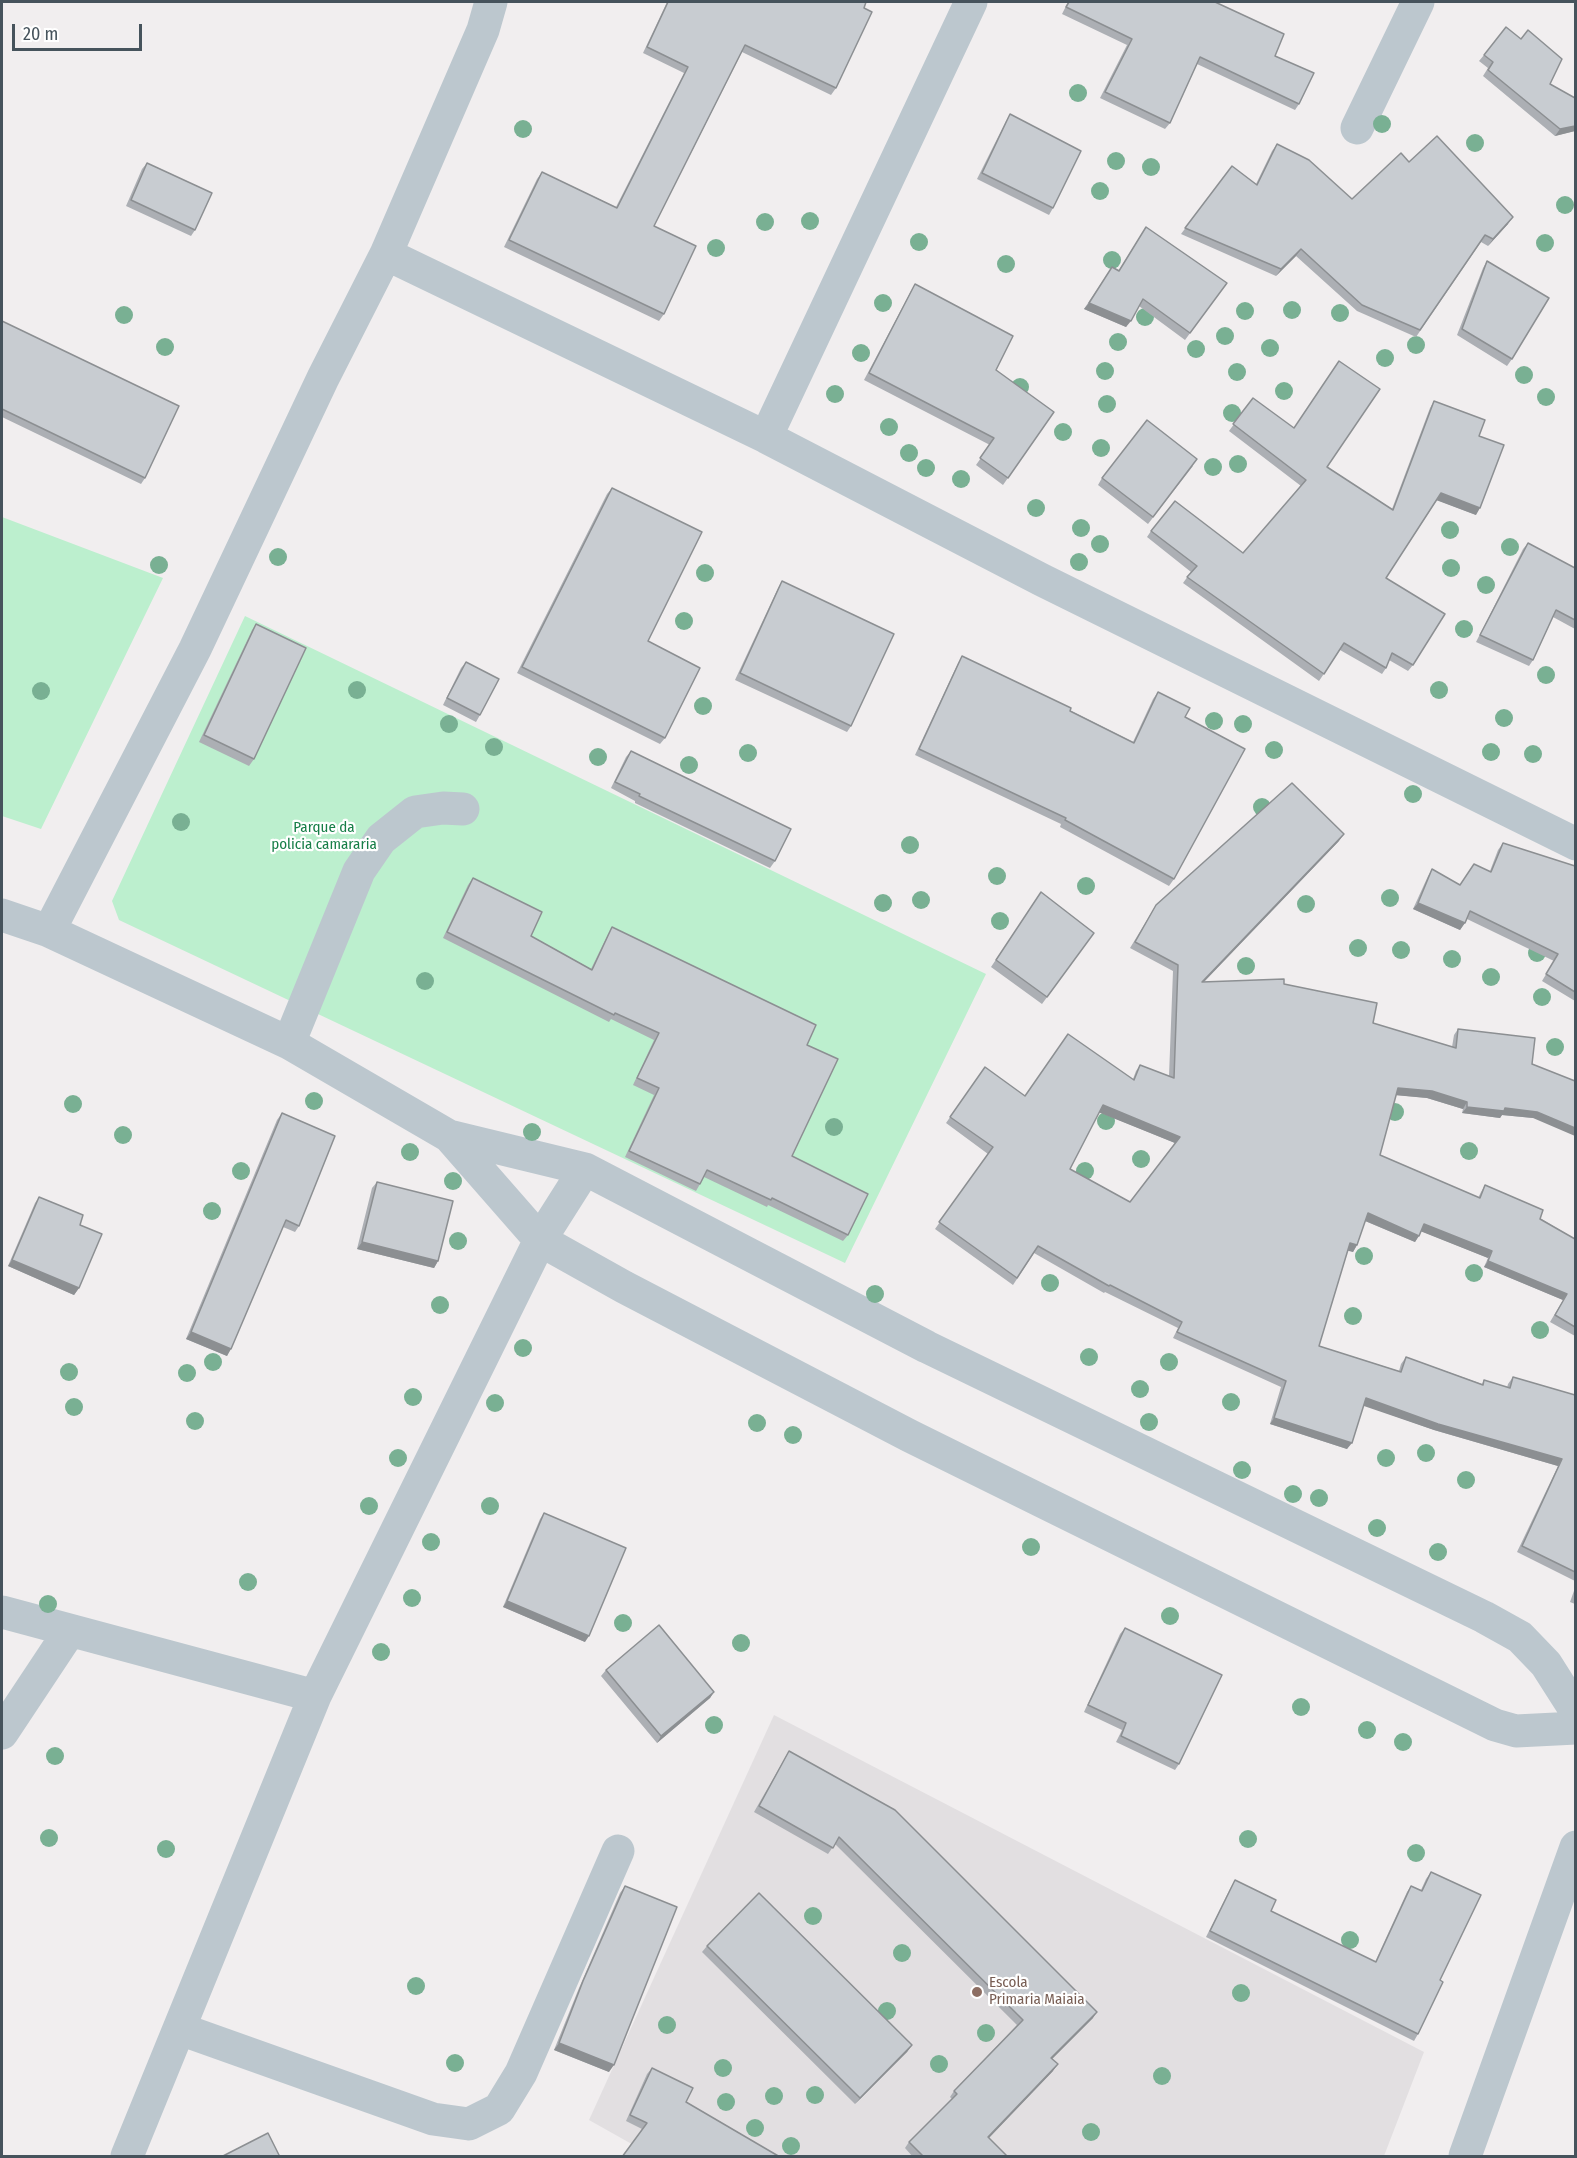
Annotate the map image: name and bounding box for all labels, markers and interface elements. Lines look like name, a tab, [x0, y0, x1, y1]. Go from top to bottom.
scale bar	[15, 12, 146, 50]
text: 20 m	[23, 23, 58, 45]
park label: Parque da policia camararia	[271, 819, 377, 854]
place label: Escola Primaria Maiaia	[989, 1974, 1085, 2009]
marker: Escola Primaria Maiaia	[970, 1985, 984, 1999]

